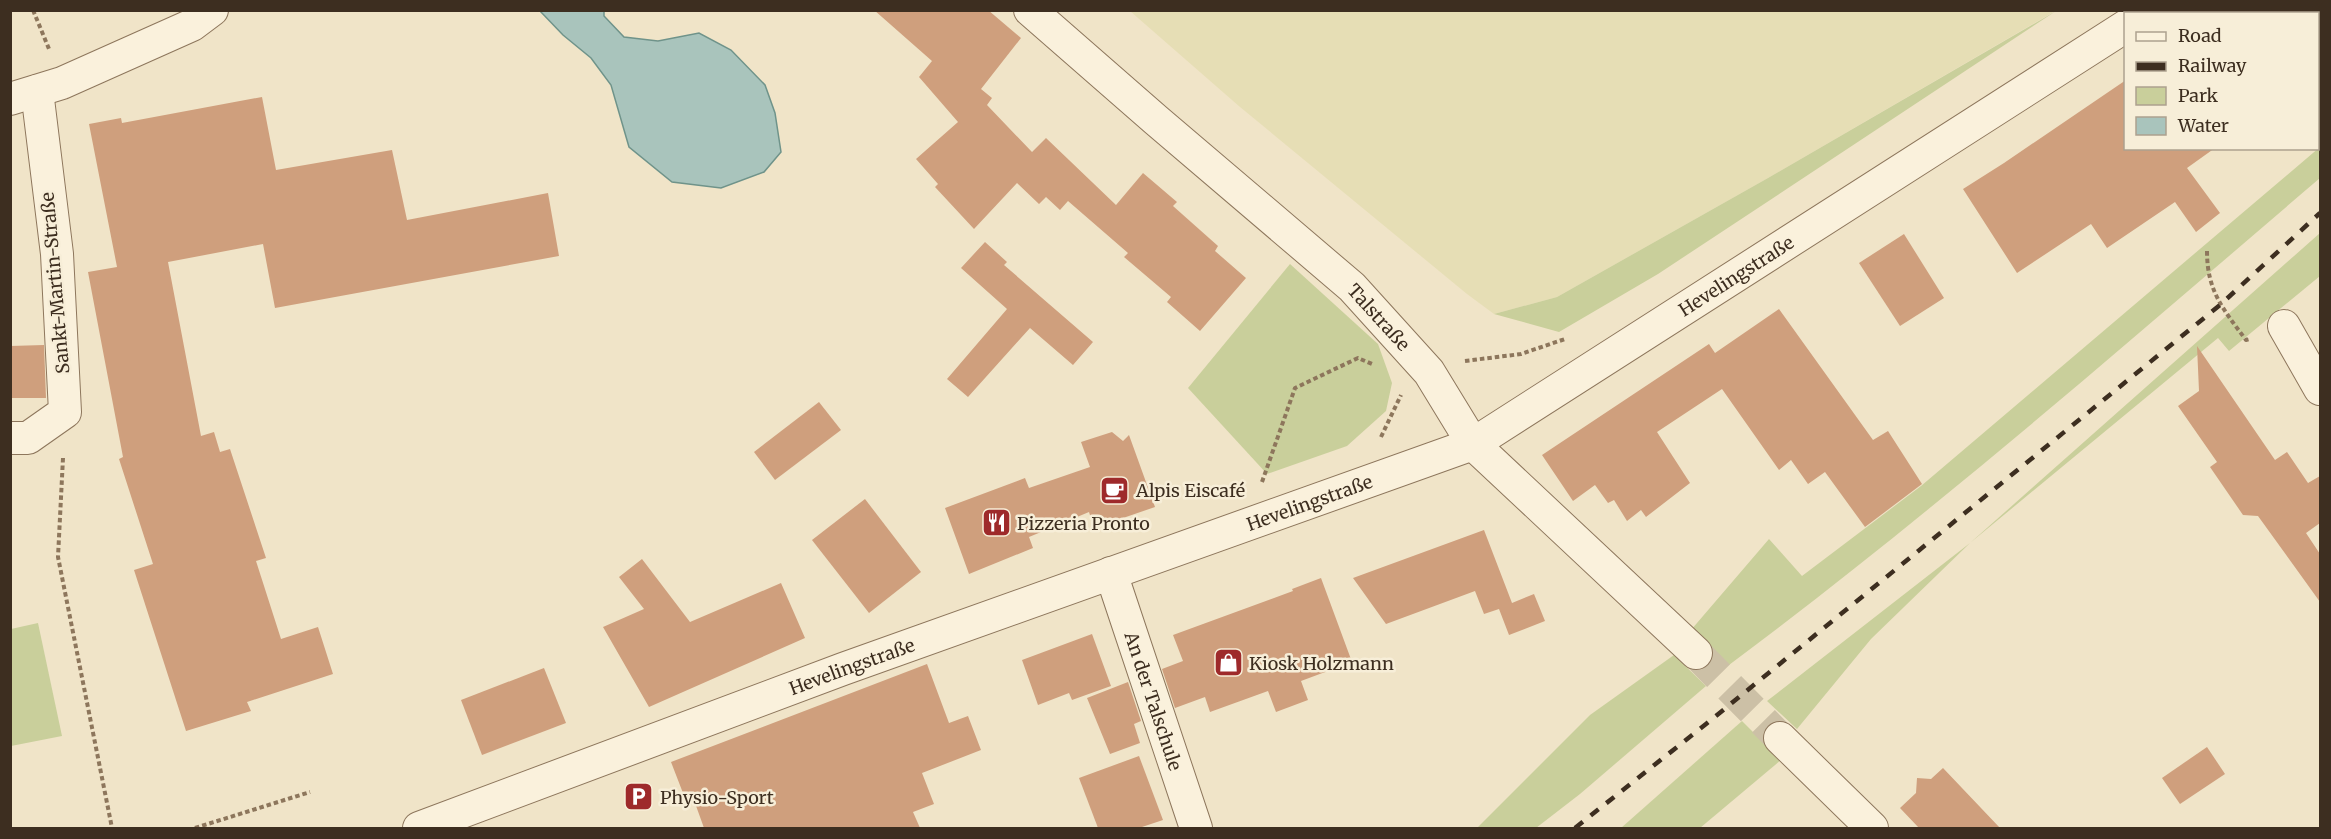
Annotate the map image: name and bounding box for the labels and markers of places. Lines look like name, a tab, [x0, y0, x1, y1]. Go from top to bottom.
cafe icon: Alpis Eiscafé	[1099, 474, 1131, 506]
place label: Alpis Eiscafé	[1135, 479, 1245, 502]
restaurant icon: Pizzeria Pronto	[980, 507, 1012, 539]
place label: Pizzeria Pronto	[1017, 512, 1150, 535]
shop icon: Kiosk Holzmann	[1212, 647, 1244, 679]
place label: Kiosk Holzmann	[1249, 652, 1394, 675]
parking icon: Physio-Sport	[623, 781, 655, 813]
place label: Physio-Sport	[660, 786, 774, 809]

